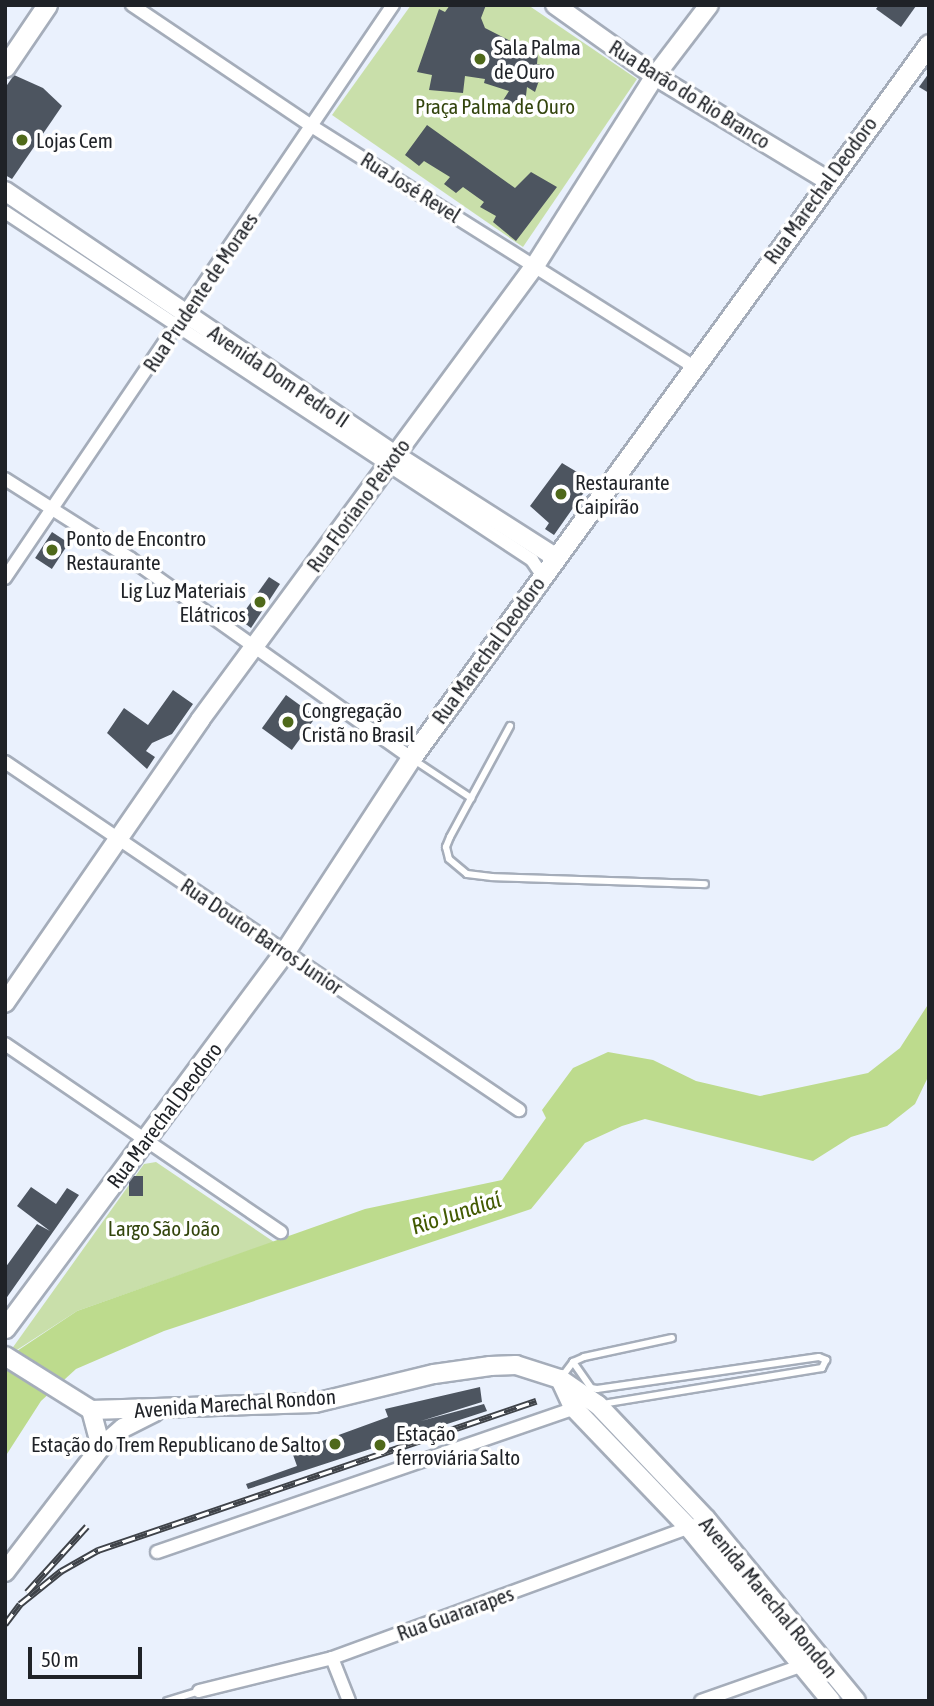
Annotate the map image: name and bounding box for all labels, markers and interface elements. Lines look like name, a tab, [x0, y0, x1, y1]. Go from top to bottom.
place label: Sala Palma de Ouro	[494, 34, 581, 84]
street label: Rua Barão do Rio Branco	[605, 34, 775, 154]
marker: Sala Palma de Ouro	[472, 51, 488, 67]
park label: Praça Palma de Ouro	[415, 93, 575, 119]
street label: Rua Marechal Deodoro	[758, 111, 882, 269]
place label: Lojas Cem	[36, 127, 113, 153]
marker: Lojas Cem	[14, 132, 30, 148]
street label: Rua José Revel	[356, 146, 466, 228]
street label: Rua Prudente de Moraes	[137, 208, 263, 376]
street label: Avenida Dom Pedro II	[204, 320, 354, 432]
street label: Rua Floriano Peixoto	[301, 433, 415, 577]
place label: Restaurante Caipirão	[575, 469, 669, 519]
marker: Restaurante Caipirão	[553, 486, 569, 502]
place label: Ponto de Encontro Restaurante	[66, 525, 206, 575]
marker: Ponto de Encontro Restaurante	[44, 542, 60, 558]
street label: Rua Marechal Deodoro	[426, 571, 550, 729]
place label: Lig Luz Materiais Elátricos	[120, 577, 246, 627]
marker: Lig Luz Materiais Elátricos	[252, 594, 268, 610]
place label: Congregação Cristã no Brasil	[302, 697, 415, 747]
marker: Congregação Cristã no Brasil	[280, 714, 296, 730]
street label: Rua Doutor Barros Junior	[176, 872, 348, 1000]
street label: Rua Marechal Deodoro	[101, 1037, 227, 1193]
water label: Rio Jundiaí	[408, 1186, 504, 1240]
park label: Largo São João	[108, 1215, 220, 1241]
street label: Avenida Marechal Rondon	[133, 1383, 337, 1423]
place label: Estação ferroviária Salto	[396, 1420, 520, 1470]
place label: Estação do Trem Republicano de Salto	[31, 1431, 321, 1457]
marker: Estação ferroviária Salto	[370, 1435, 390, 1455]
marker: Estação do Trem Republicano de Salto	[327, 1436, 343, 1452]
street label: Avenida Marechal Rondon	[694, 1512, 844, 1682]
street label: Rua Guararapes	[393, 1580, 517, 1646]
scale bar	[32, 1632, 145, 1676]
text: 50 m	[41, 1647, 79, 1671]

